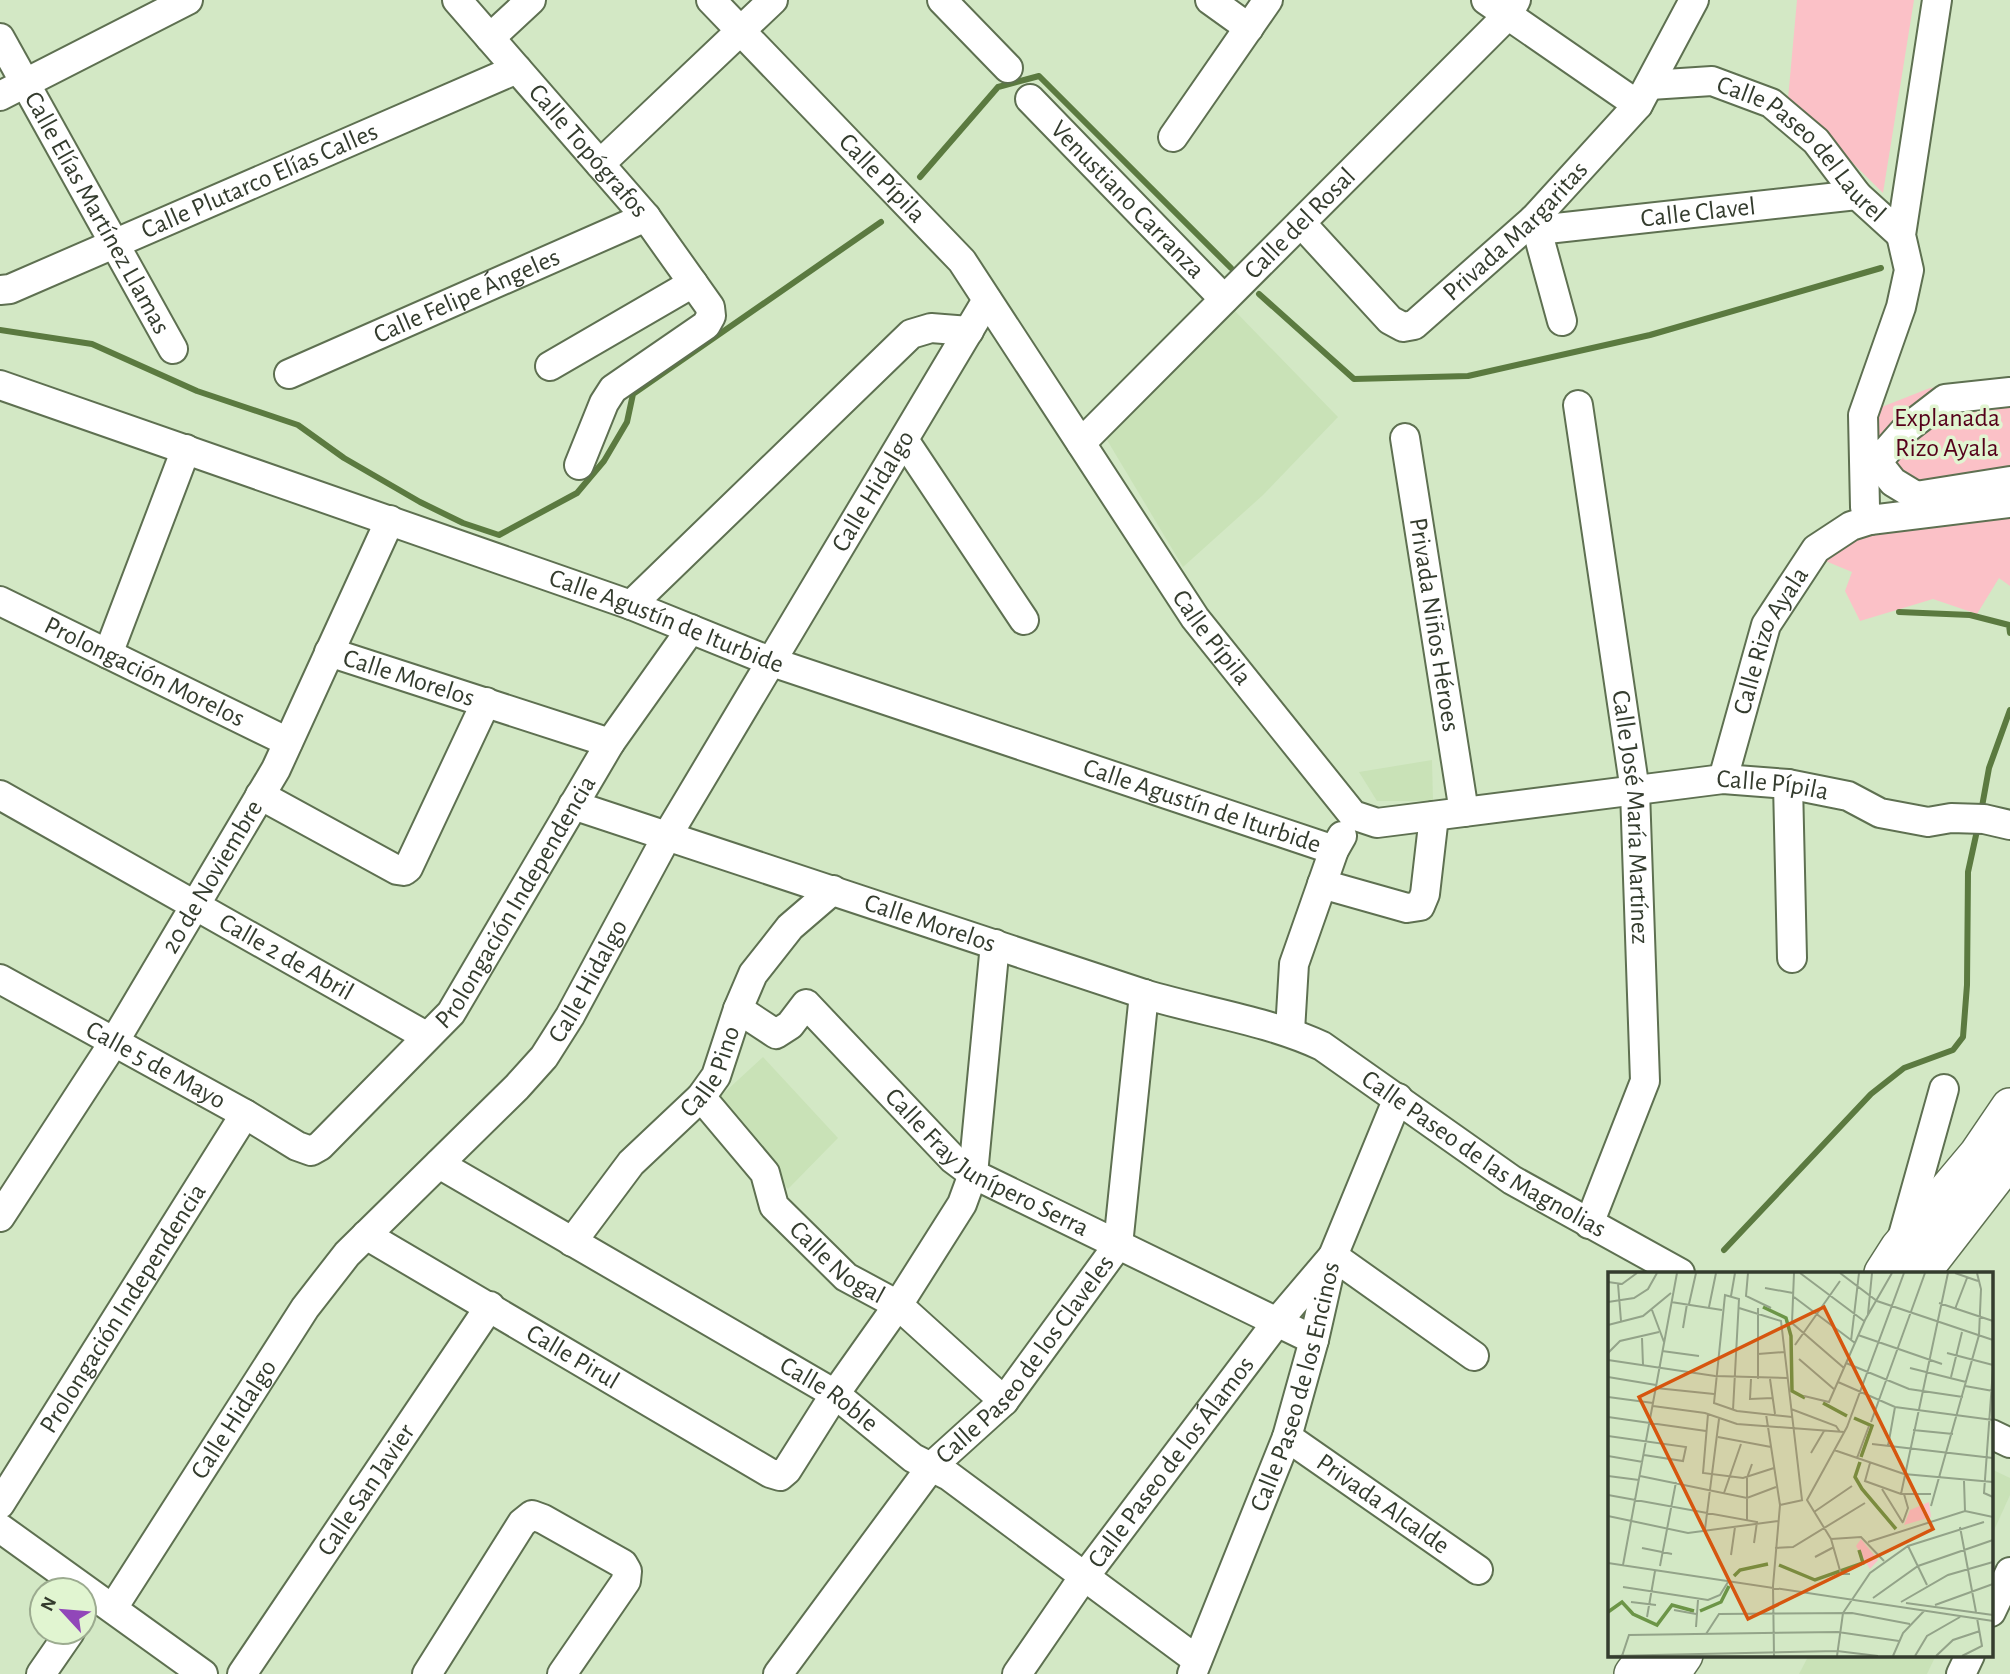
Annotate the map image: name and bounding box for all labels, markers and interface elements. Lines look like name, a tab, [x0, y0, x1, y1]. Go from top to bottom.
street label: Calle Paseo del Laurel	[1713, 71, 1891, 227]
street label: Calle Topógrafos	[524, 79, 653, 222]
street label: Calle Elías Martínez Llamas	[20, 87, 175, 338]
street label: Venustiano Carranza	[1046, 116, 1209, 283]
street label: Calle Plutarco Elías Calles	[137, 118, 381, 243]
street label: Calle Pípila	[834, 128, 931, 228]
street label: Privada Margaritas	[1438, 156, 1593, 306]
street label: Calle del Rosal	[1239, 163, 1360, 284]
street label: Calle Clavel	[1639, 193, 1757, 232]
street label: Calle Felipe Ángeles	[370, 244, 563, 348]
park label: Explanada Rizo Ayala	[1894, 405, 2000, 461]
street label: Calle Hidalgo	[827, 426, 919, 556]
street label: Privada Niños Héroes	[1405, 516, 1464, 734]
street label: Calle Rizo Ayala	[1729, 562, 1813, 717]
street label: Calle Agustín de Iturbide	[546, 564, 787, 678]
street label: Calle Pípila	[1167, 585, 1256, 690]
street label: Prolongación Morelos	[40, 612, 249, 732]
street label: Calle Morelos	[340, 644, 478, 711]
street label: Calle José María Martínez	[1607, 688, 1653, 945]
street label: Calle Agustín de Iturbide	[1080, 754, 1324, 858]
street label: Calle Pípila	[1716, 766, 1831, 805]
street label: Prolongación Independencia	[430, 771, 601, 1034]
street label: 20 de Noviembre	[157, 796, 267, 958]
street label: Calle Morelos	[861, 889, 999, 957]
street label: Calle 2 de Abril	[215, 909, 358, 1005]
street label: Calle Hidalgo	[544, 915, 632, 1047]
street label: Calle 5 de Mayo	[82, 1016, 230, 1114]
street label: Calle Pino	[675, 1023, 744, 1122]
street label: Calle Paseo de las Magnolias	[1357, 1065, 1610, 1242]
street label: Calle Fray Junípero Serra	[880, 1083, 1093, 1241]
street label: Prolongación Independencia	[35, 1179, 211, 1438]
street label: Calle Nogal	[785, 1216, 889, 1308]
street label: Calle Paseo de los Claveles	[931, 1250, 1119, 1469]
street label: Calle Paseo de los Encinos	[1246, 1260, 1344, 1515]
inset map	[1608, 1272, 1993, 1656]
street label: Calle Pirul	[522, 1320, 624, 1394]
street label: Calle Roble	[775, 1352, 883, 1437]
street label: Calle Paseo de los Álamos	[1083, 1352, 1259, 1573]
street label: Calle Hidalgo	[186, 1355, 281, 1484]
street label: Calle San Javier	[313, 1419, 420, 1561]
street label: Privada Alcalde	[1312, 1449, 1454, 1559]
north arrow	[28, 1576, 98, 1646]
text: N	[38, 1594, 61, 1614]

